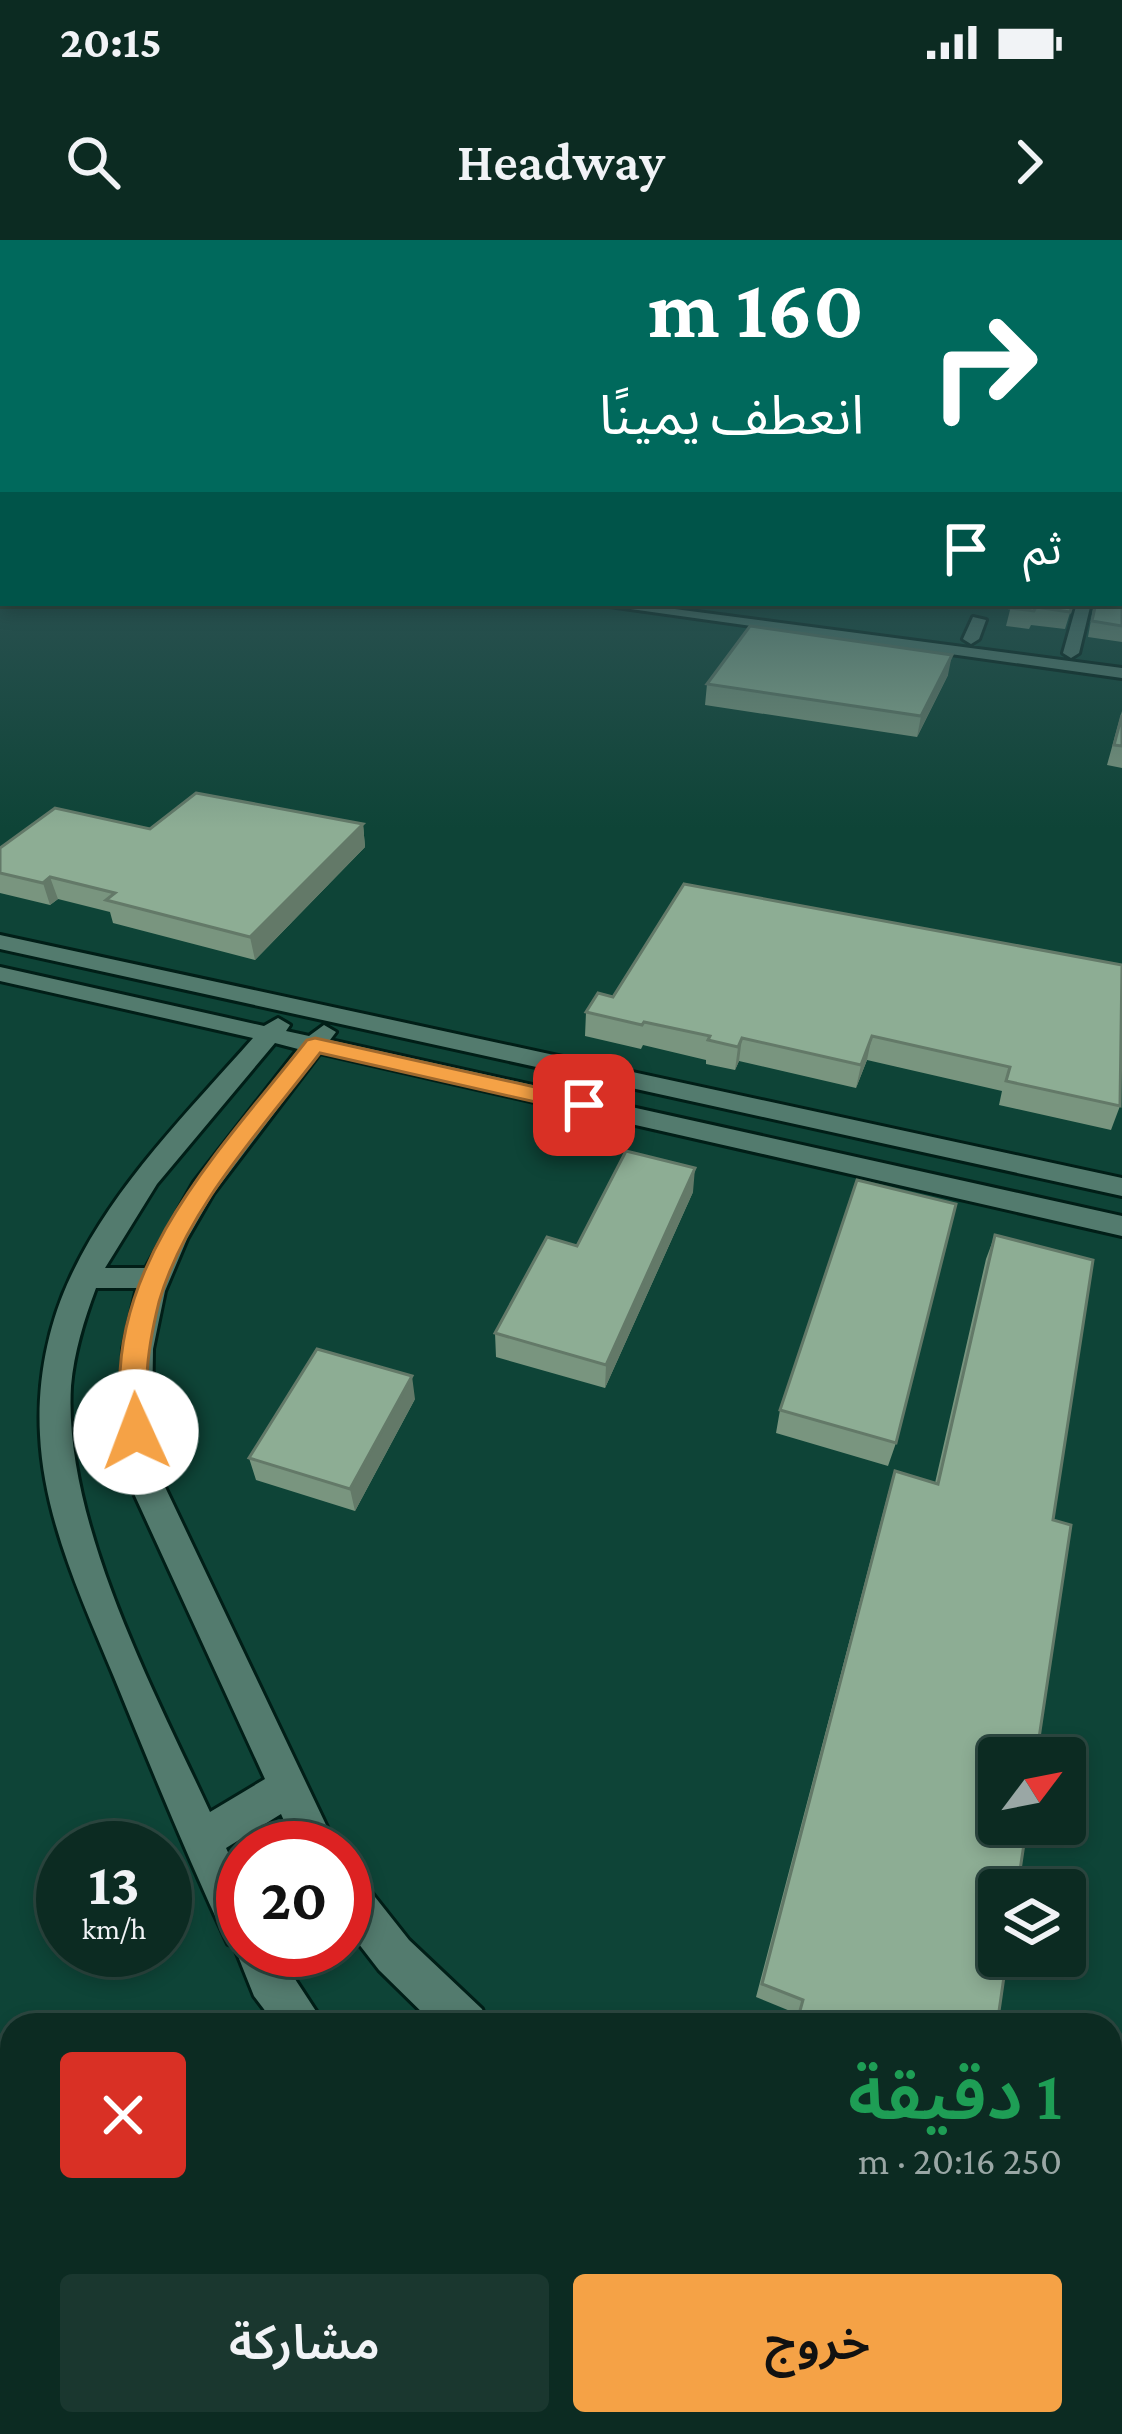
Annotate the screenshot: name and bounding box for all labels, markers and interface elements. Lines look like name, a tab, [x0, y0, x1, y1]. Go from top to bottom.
text: 20:15	[60, 17, 162, 67]
icon: search	[60, 129, 126, 195]
icon: forward	[996, 129, 1062, 195]
text: Headway	[457, 132, 665, 192]
text: 160 m	[648, 262, 864, 355]
icon: right	[906, 288, 1062, 444]
text: انعطف يمينًا	[599, 386, 864, 446]
icon: arrive	[933, 516, 999, 582]
text: ثم	[1023, 524, 1062, 574]
pin	[533, 1054, 635, 1156]
icon: arrive	[551, 1072, 617, 1138]
position arrow	[73, 1369, 199, 1495]
north arrow	[978, 1737, 1086, 1845]
map controls	[978, 1737, 1086, 1977]
speed limit sign: 20	[216, 1821, 372, 1977]
text: 13	[88, 1850, 140, 1917]
button: layers	[978, 1869, 1086, 1977]
text: km/h	[82, 1912, 146, 1945]
button: close	[60, 2052, 186, 2178]
text: 1 دقيقة	[848, 2054, 1062, 2134]
text: 250 m · 20:16	[858, 2139, 1062, 2182]
button: مشاركة	[60, 2274, 549, 2412]
button: خروج	[573, 2274, 1062, 2412]

